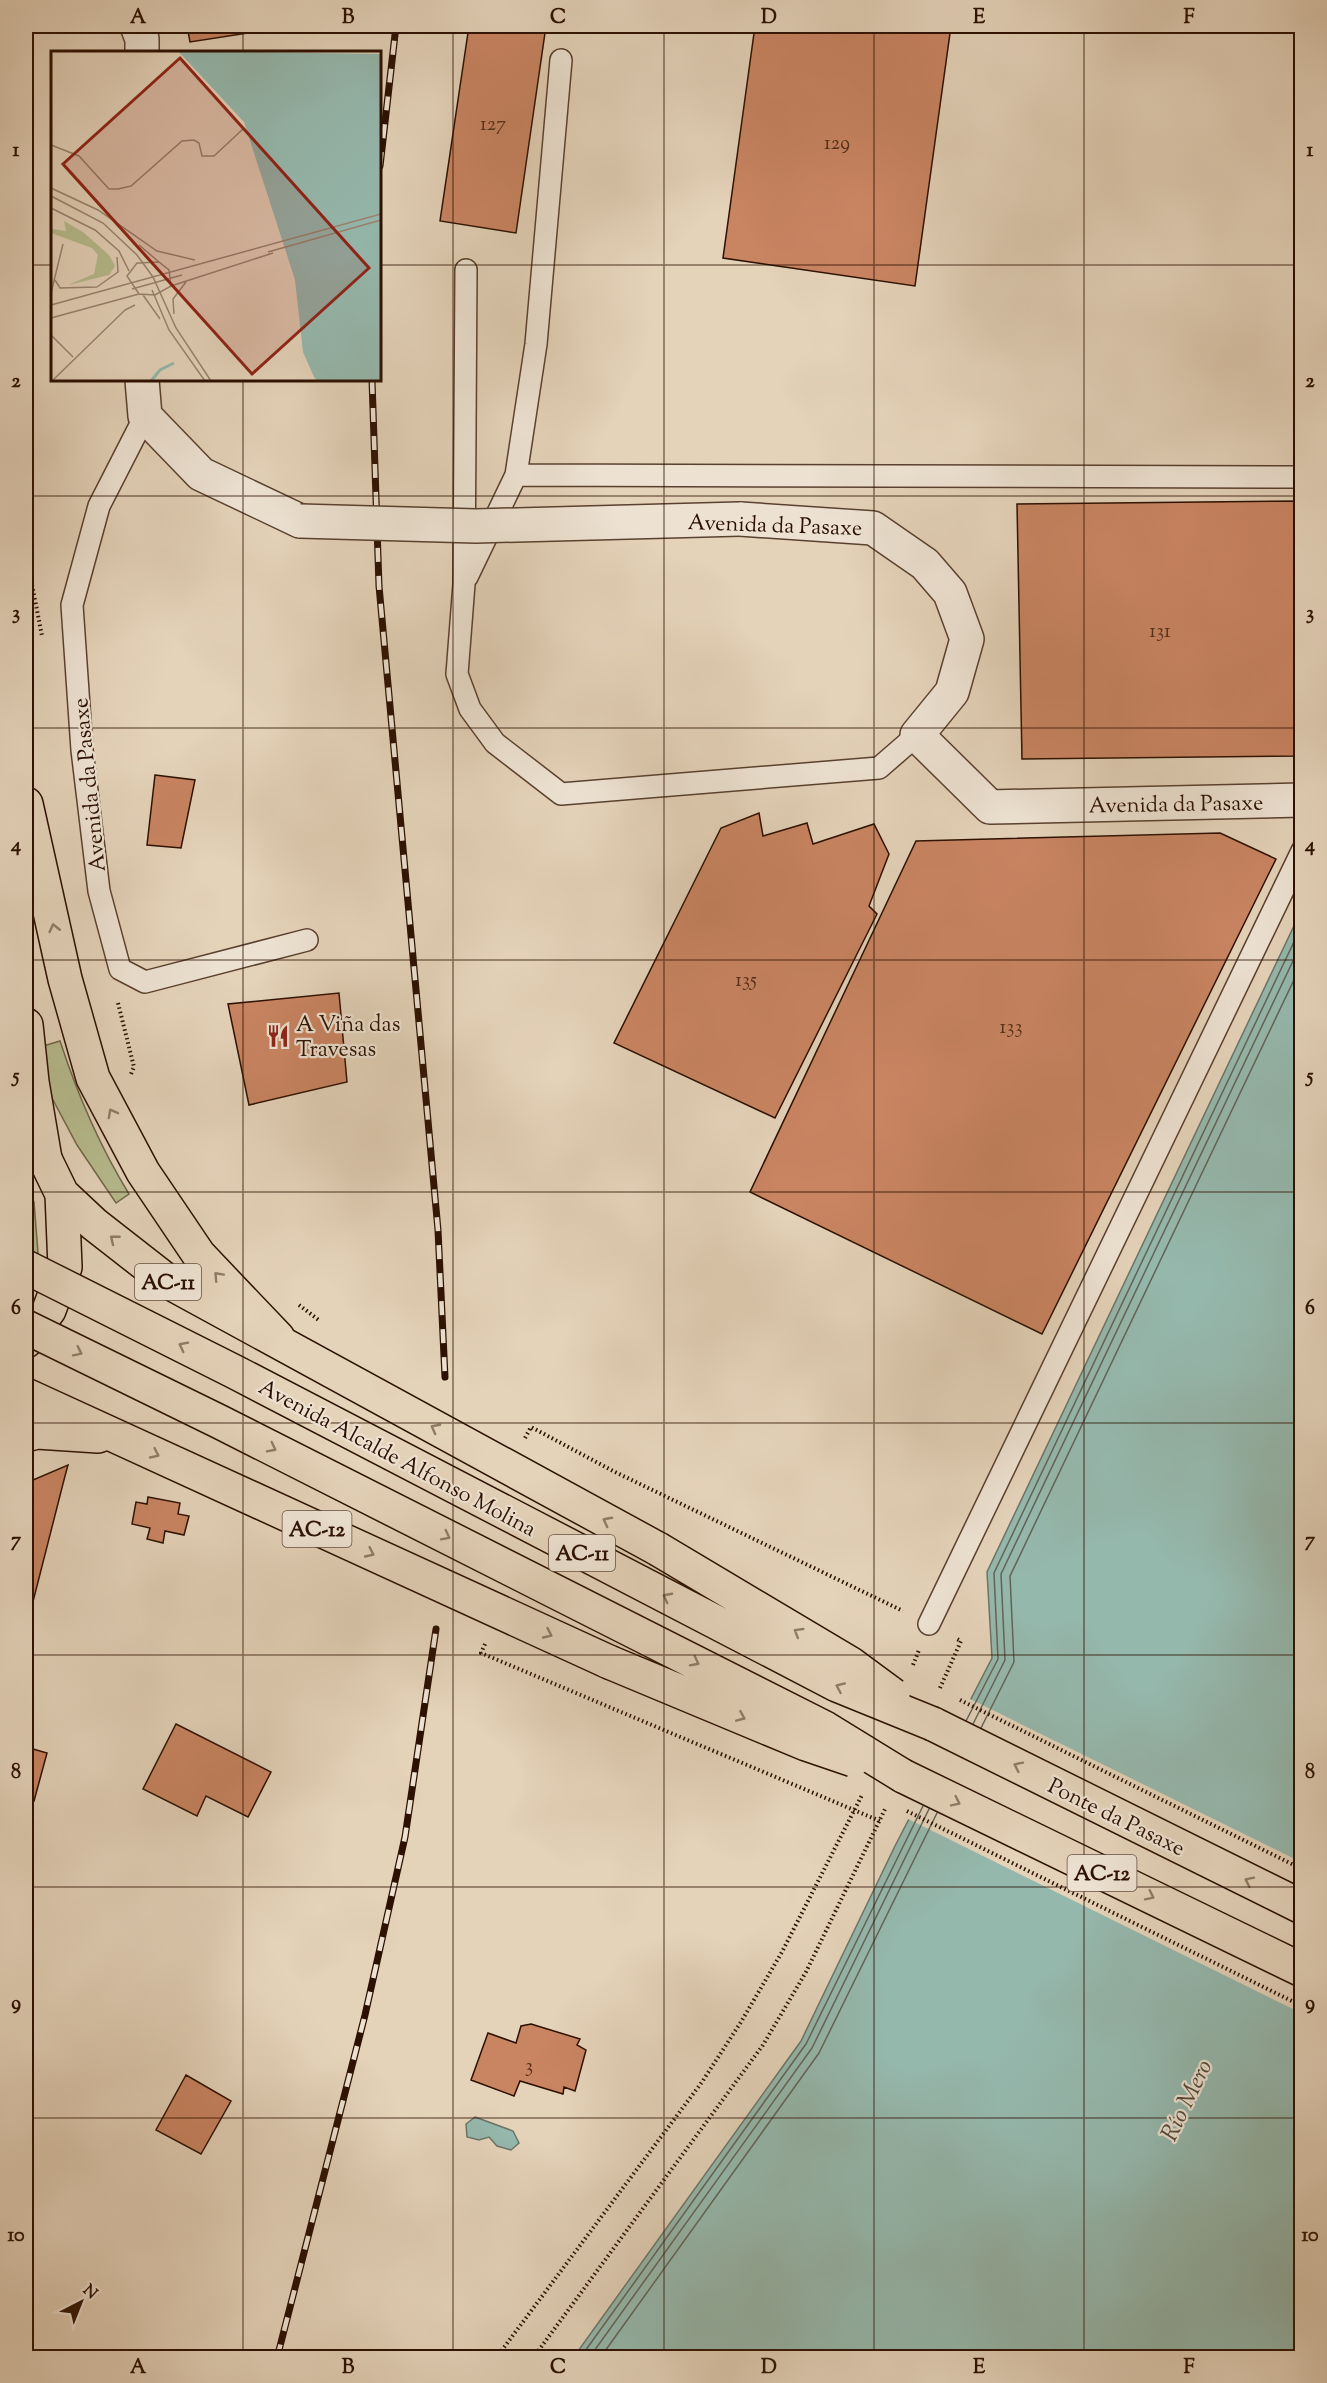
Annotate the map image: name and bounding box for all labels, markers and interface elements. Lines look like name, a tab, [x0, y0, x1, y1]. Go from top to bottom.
text: A	[130, 4, 147, 33]
text: B	[342, 4, 355, 33]
text: C	[550, 4, 566, 33]
text: D	[761, 4, 777, 33]
text: E	[973, 4, 986, 33]
text: F	[1183, 4, 1195, 33]
inset map	[51, 51, 381, 381]
house number: 127	[480, 111, 506, 140]
house number: 129	[824, 130, 850, 159]
text: 1	[13, 137, 20, 166]
text: 1	[1307, 137, 1314, 166]
text: 2	[11, 368, 21, 397]
text: 2	[1305, 368, 1315, 397]
street label: Avenida da Pasaxe	[687, 508, 863, 546]
text: 3	[12, 600, 20, 629]
text: 3	[1306, 600, 1314, 629]
house number: 131	[1149, 618, 1171, 647]
street label: Avenida da Pasaxe	[66, 696, 116, 873]
street label: Avenida da Pasaxe	[1088, 788, 1264, 824]
text: 4	[10, 832, 21, 861]
text: 4	[1304, 832, 1315, 861]
one-way arrow	[48, 923, 61, 933]
house number: 135	[735, 967, 757, 996]
place label: A Viña das Travesas	[296, 1010, 400, 1067]
house number: 133	[1000, 1014, 1022, 1043]
restaurant icon: A Viña das Travesas	[265, 1023, 291, 1049]
text: 5	[11, 1063, 20, 1092]
text: 5	[1305, 1063, 1314, 1092]
one-way arrow	[108, 1109, 119, 1119]
one-way arrow	[110, 1236, 121, 1247]
road number: AC-11	[135, 1264, 201, 1300]
one-way arrow	[215, 1272, 226, 1283]
text: 6	[11, 1295, 21, 1324]
text: 6	[1305, 1295, 1315, 1324]
one-way arrow	[178, 1341, 189, 1353]
one-way arrow	[72, 1345, 83, 1357]
street label: Avenida Alcalde Alfonso Molina	[252, 1373, 541, 1547]
one-way arrow	[431, 1424, 441, 1435]
one-way arrow	[266, 1441, 277, 1452]
one-way arrow	[149, 1447, 160, 1459]
road number: AC-12	[282, 1511, 352, 1547]
one-way arrow	[602, 1517, 613, 1528]
text: 7	[11, 1527, 22, 1556]
text: 7	[1305, 1527, 1316, 1556]
one-way arrow	[440, 1529, 451, 1540]
road number: AC-11	[549, 1535, 615, 1571]
one-way arrow	[364, 1545, 375, 1557]
one-way arrow	[663, 1593, 673, 1604]
one-way arrow	[541, 1627, 552, 1639]
one-way arrow	[794, 1628, 804, 1640]
one-way arrow	[689, 1655, 700, 1666]
one-way arrow	[836, 1682, 847, 1694]
one-way arrow	[735, 1710, 746, 1722]
text: 8	[11, 1759, 21, 1788]
text: 8	[1305, 1759, 1315, 1788]
one-way arrow	[1013, 1762, 1024, 1774]
street label: Ponte da Pasaxe	[1042, 1772, 1190, 1866]
one-way arrow	[949, 1794, 960, 1806]
road number: AC-12	[1068, 1855, 1136, 1891]
one-way arrow	[1245, 1877, 1256, 1889]
one-way arrow	[1144, 1889, 1155, 1901]
text: 9	[11, 1990, 21, 2019]
text: 9	[1305, 1990, 1315, 2019]
house number: 3	[525, 2053, 533, 2082]
water label: Río Mero	[1154, 2055, 1222, 2147]
text: 10	[7, 2222, 25, 2251]
text: 10	[1301, 2222, 1319, 2251]
north arrow	[51, 2272, 111, 2332]
text: N	[77, 2280, 102, 2306]
text: A	[130, 2354, 147, 2383]
text: B	[342, 2354, 355, 2383]
text: C	[550, 2354, 566, 2383]
text: D	[761, 2354, 777, 2383]
text: E	[973, 2354, 986, 2383]
text: F	[1183, 2354, 1195, 2383]

